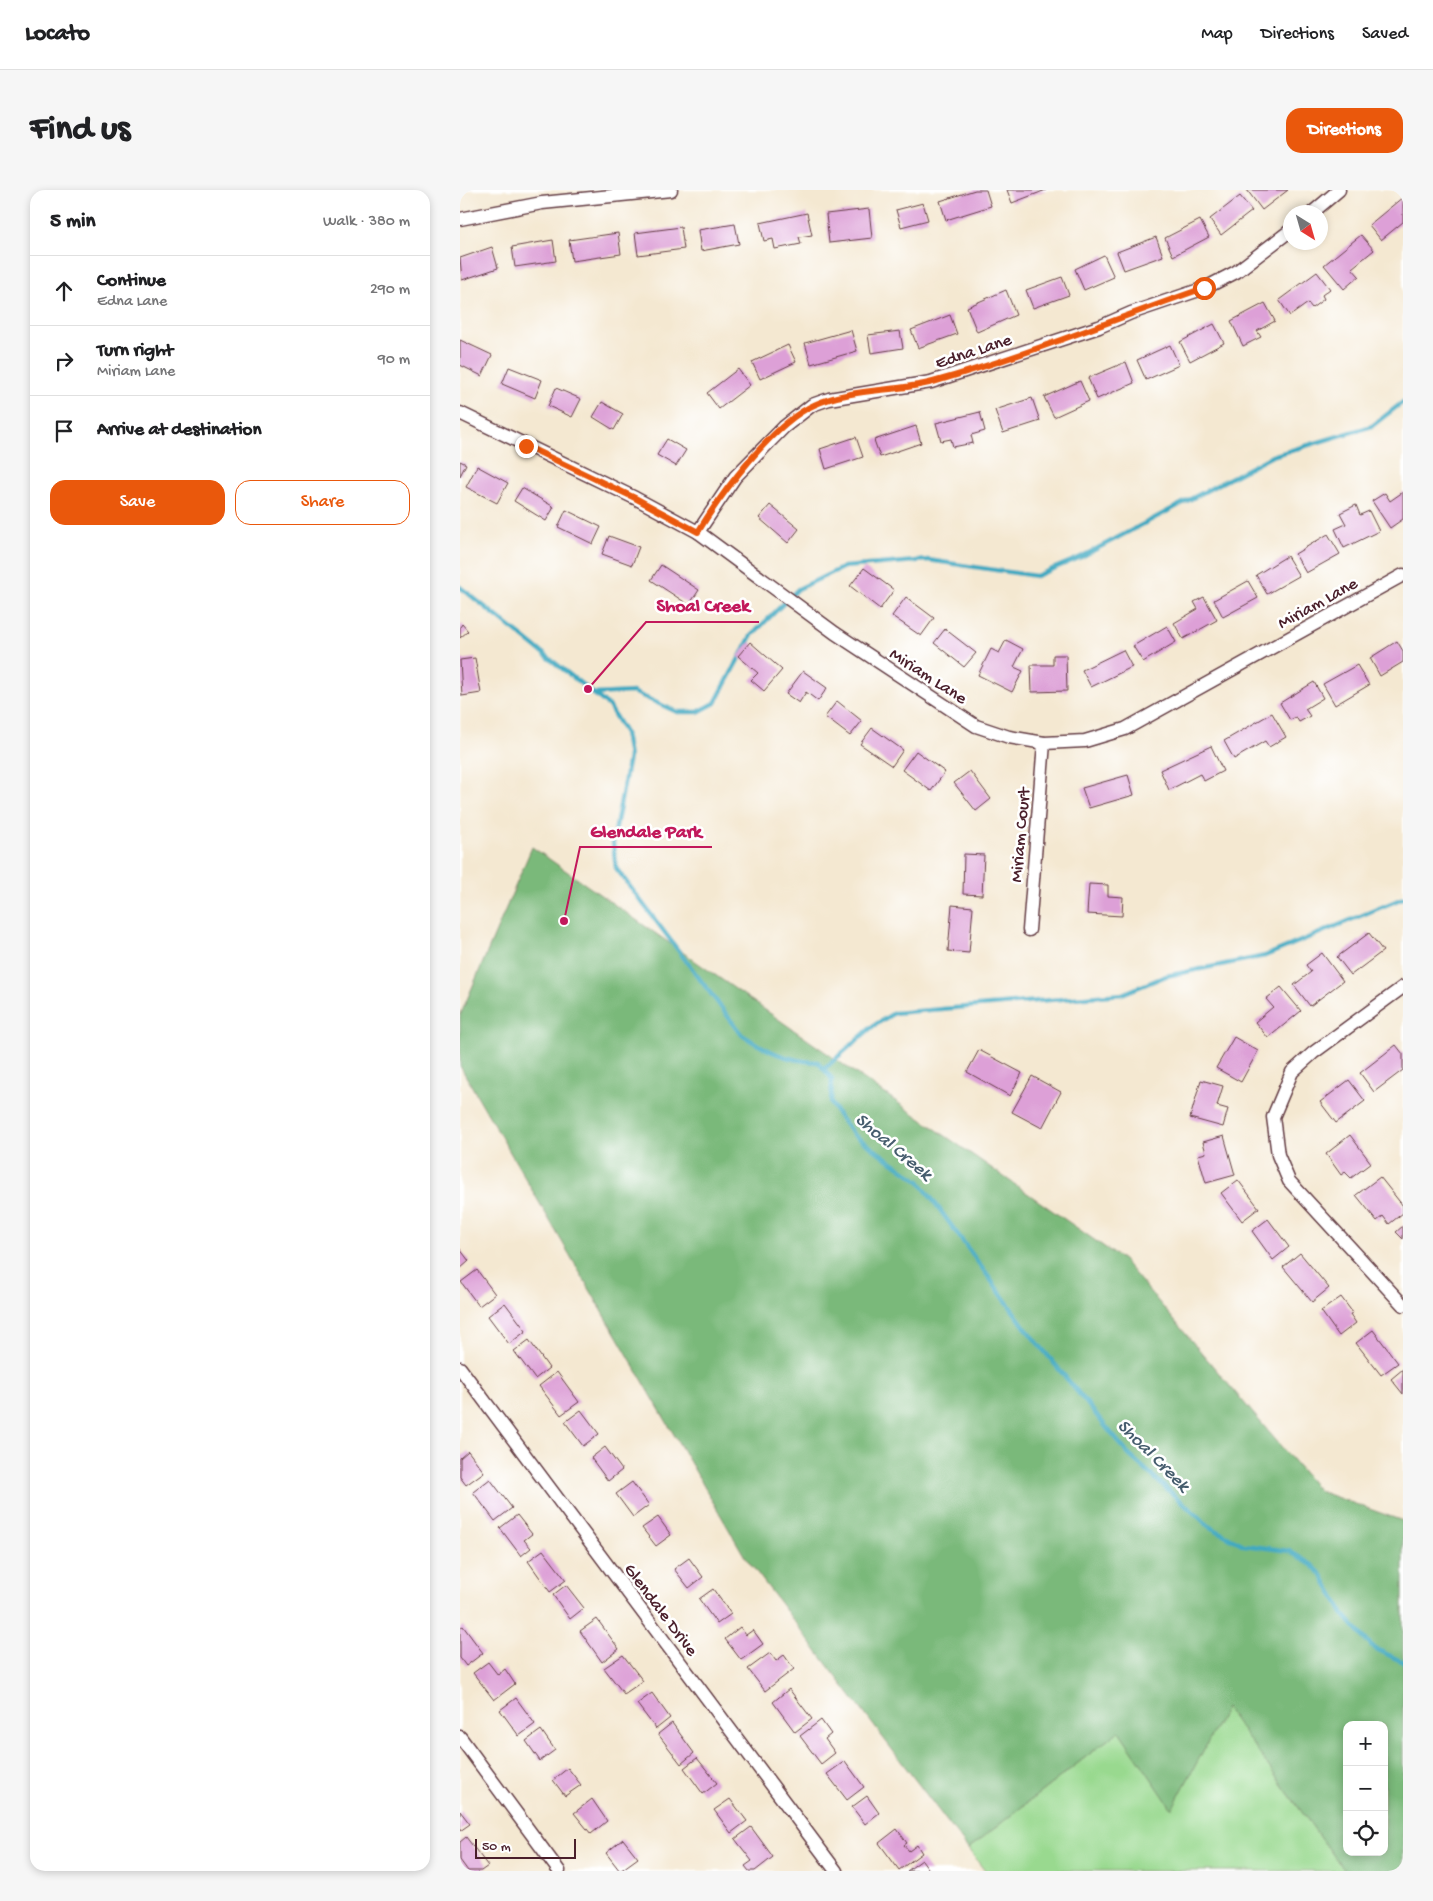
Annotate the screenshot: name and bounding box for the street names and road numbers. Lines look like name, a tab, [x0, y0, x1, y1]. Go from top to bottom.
street label: Edna Lane	[933, 330, 1015, 375]
street label: Miriam Lane	[1275, 573, 1362, 635]
street label: Miriam Lane	[885, 644, 971, 710]
street label: Miriam Court	[1007, 785, 1036, 883]
street label: Glendale Drive	[618, 1560, 702, 1661]

